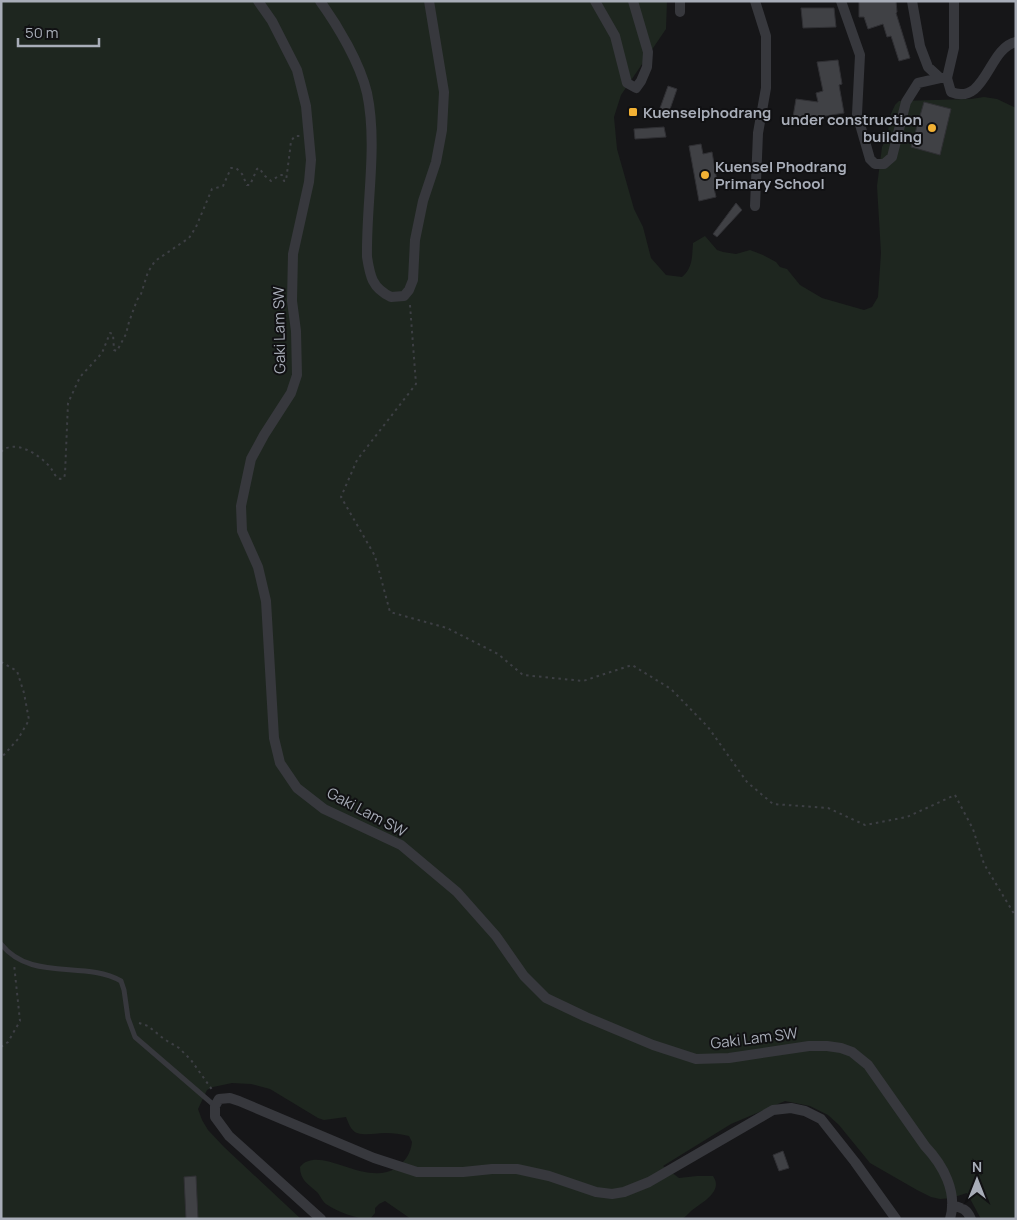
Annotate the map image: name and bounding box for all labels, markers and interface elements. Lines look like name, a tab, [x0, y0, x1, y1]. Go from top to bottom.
scale bar	[18, 15, 99, 47]
text: 50 m	[25, 22, 59, 43]
place label: Kuenselphodrang	[643, 102, 771, 123]
marker: Kuenselphodrang	[627, 106, 639, 118]
place label: under construction building	[781, 109, 922, 147]
marker: under construction building	[926, 122, 938, 134]
place label: Kuensel Phodrang Primary School	[715, 156, 847, 194]
marker: Kuensel Phodrang Primary School	[699, 169, 711, 181]
street label: Gaki Lam SW	[268, 286, 290, 374]
street label: Gaki Lam SW	[323, 782, 411, 842]
street label: Gaki Lam SW	[709, 1022, 799, 1054]
north arrow	[952, 1155, 1002, 1205]
text: N	[972, 1157, 982, 1176]

